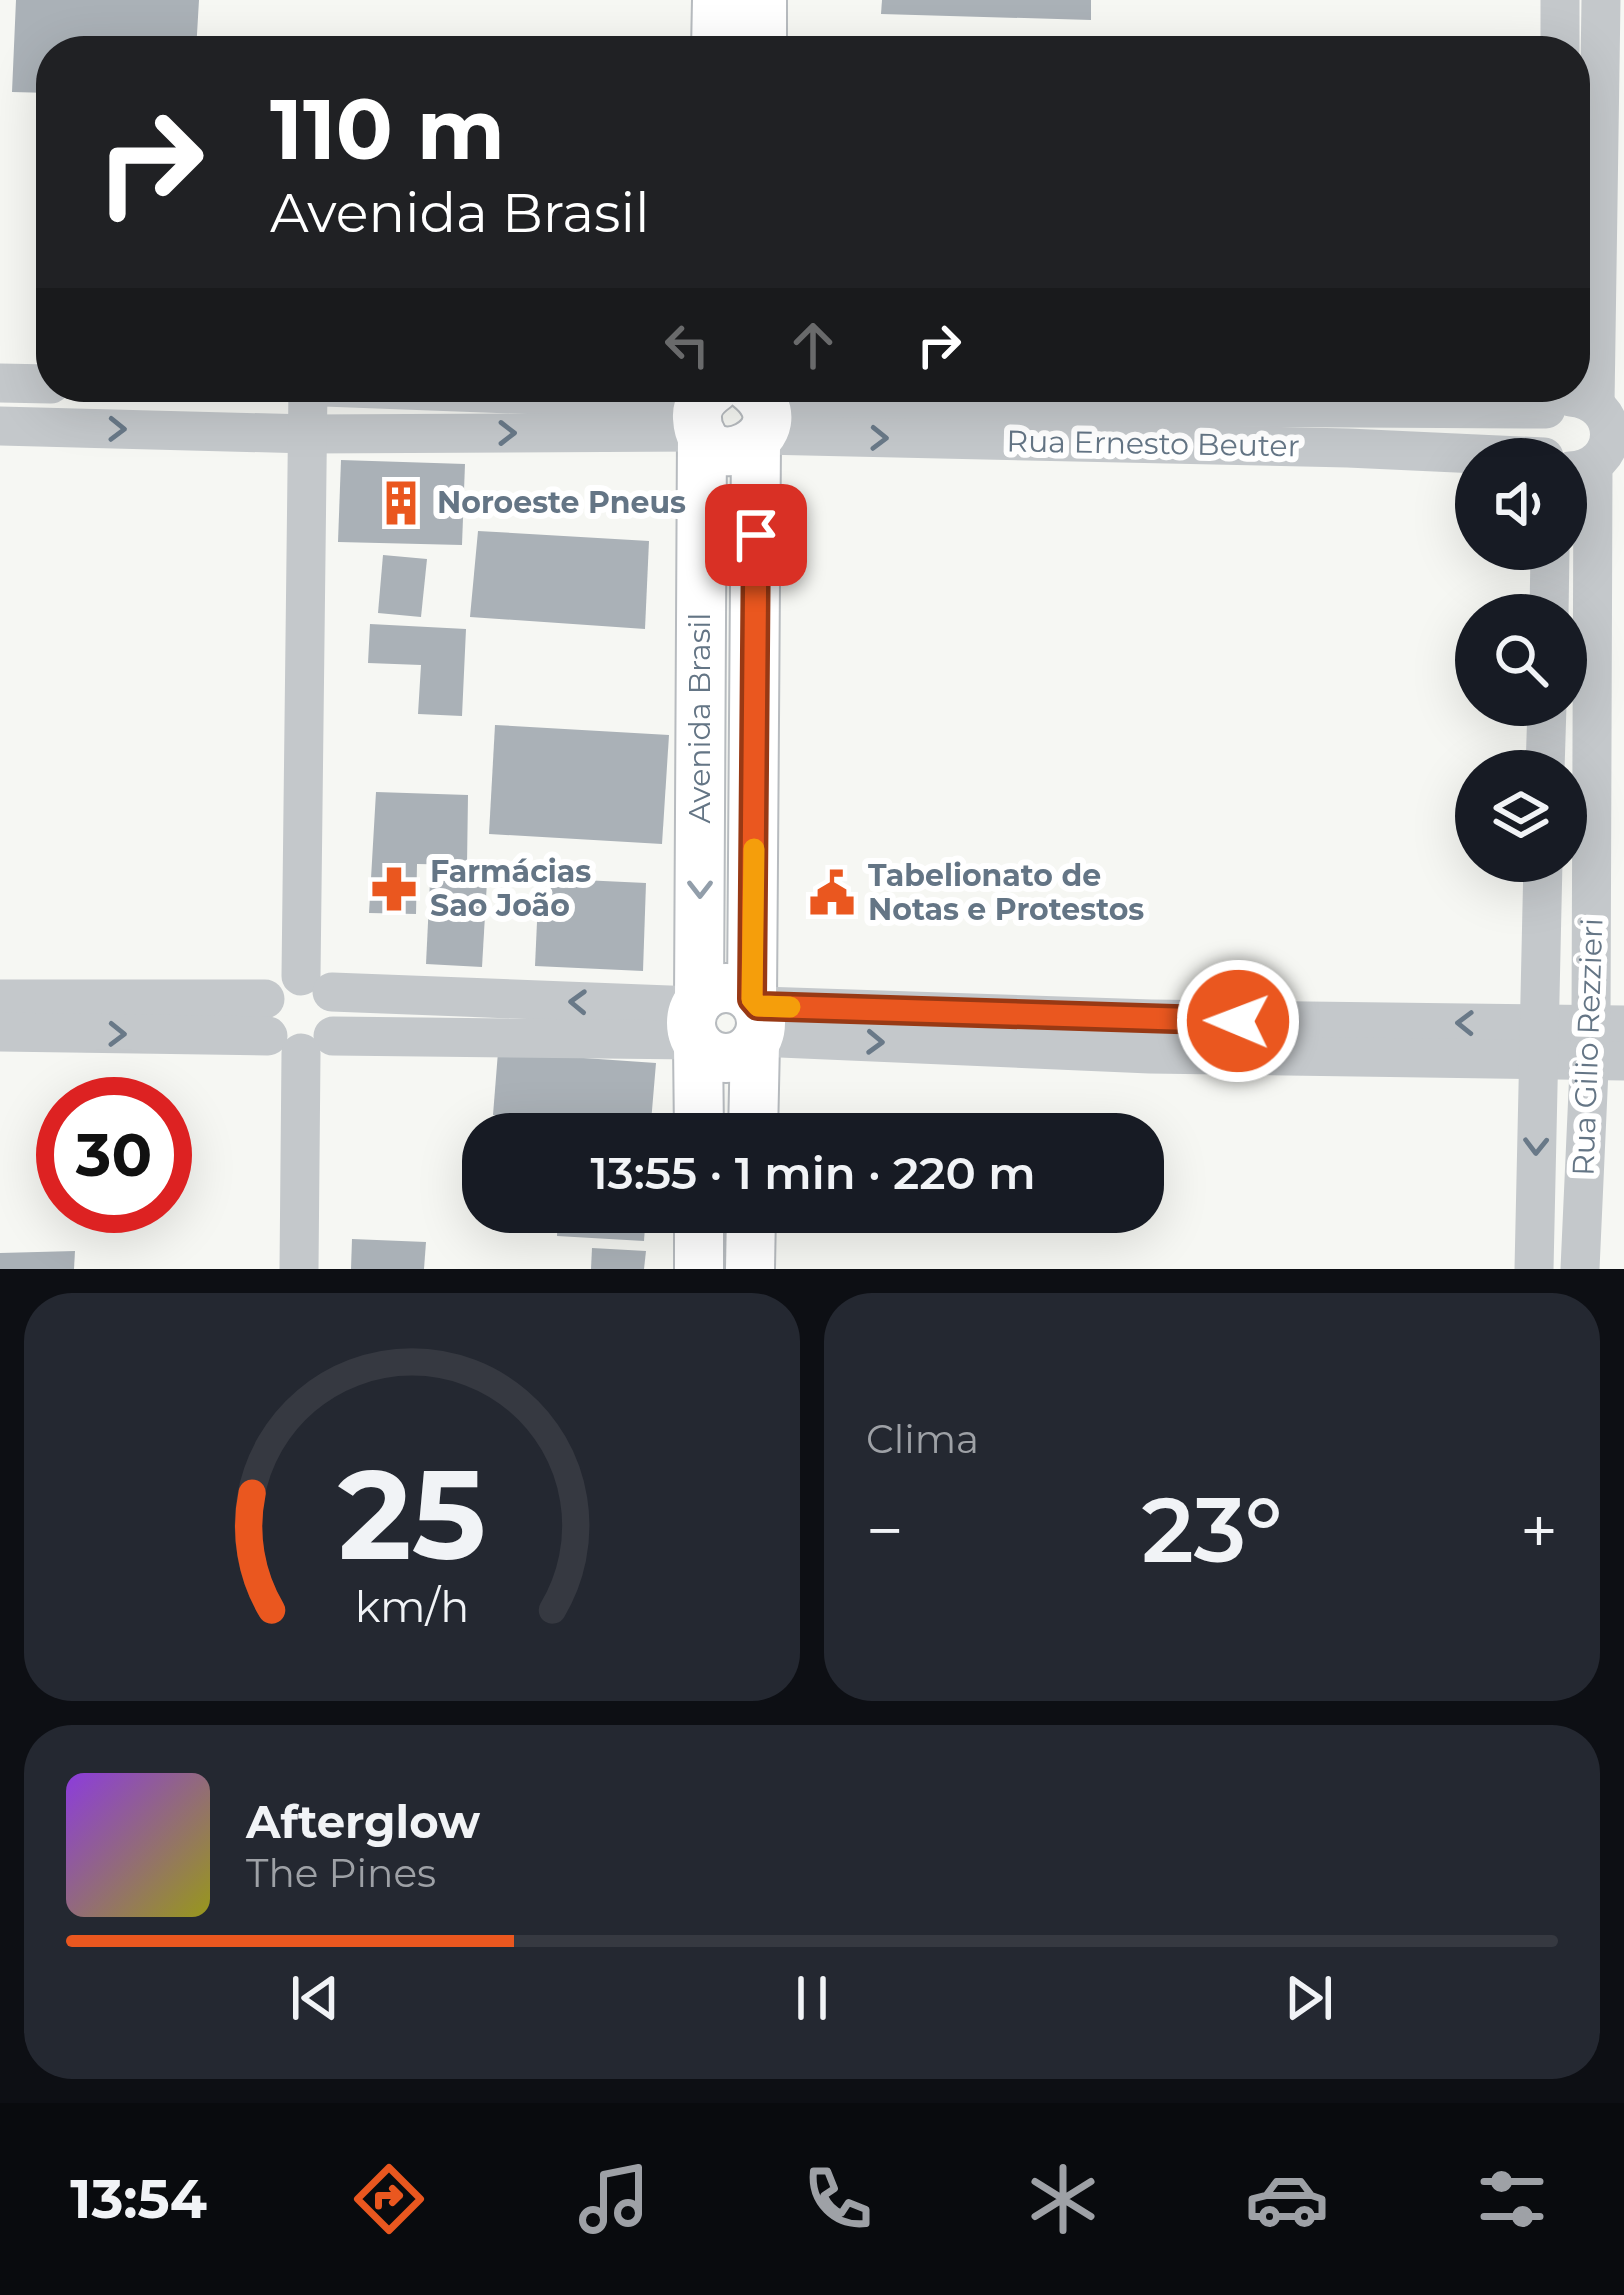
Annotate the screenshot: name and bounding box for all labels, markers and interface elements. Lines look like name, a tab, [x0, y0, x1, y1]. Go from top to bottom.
text: 110 m	[270, 78, 505, 180]
icon: right	[72, 84, 228, 240]
text: Avenida Brasil	[270, 180, 649, 246]
icon: left	[654, 312, 720, 378]
icon: ahead	[780, 312, 846, 378]
icon: right	[906, 312, 972, 378]
one-way arrow	[108, 415, 127, 441]
one-way arrow	[499, 420, 517, 446]
street label: Rua Ernesto Beuter	[1006, 422, 1300, 465]
one-way arrow	[870, 424, 889, 450]
map controls	[1455, 438, 1587, 882]
button: sound	[1455, 438, 1587, 570]
building icon: Noroeste Pneus	[376, 478, 426, 528]
place label: Noroeste Pneus	[437, 484, 686, 521]
pin	[705, 484, 807, 586]
icon: arrive	[723, 502, 789, 568]
button: search	[1455, 594, 1587, 726]
street label: Avenida Brasil	[681, 613, 718, 823]
button: layers	[1455, 750, 1587, 882]
place label: Farmácias Sao João	[430, 853, 591, 924]
place label: Tabelionato de Notas e Protestos	[868, 857, 1144, 928]
pharmacy icon: Farmácias Sao João	[369, 864, 419, 914]
public building icon: Tabelionato de Notas e Protestos	[807, 868, 857, 918]
one-way arrow	[687, 880, 713, 899]
street label: Rua Gilio Rezzieri	[1565, 917, 1610, 1176]
position arrow	[1175, 958, 1301, 1084]
one-way arrow	[568, 989, 587, 1015]
one-way arrow	[1455, 1010, 1473, 1036]
one-way arrow	[109, 1021, 127, 1047]
one-way arrow	[866, 1029, 885, 1055]
speed limit sign: 30	[36, 1077, 192, 1233]
one-way arrow	[1524, 1137, 1550, 1156]
text: 13:55 · 1 min · 220 m	[590, 1145, 1036, 1200]
text: Clima	[866, 1415, 979, 1463]
text: 25	[338, 1438, 486, 1590]
text: 23°	[1141, 1475, 1283, 1585]
text: −	[866, 1490, 904, 1571]
text: +	[1520, 1490, 1558, 1571]
text: km/h	[355, 1580, 469, 1633]
text: Afterglow	[246, 1794, 480, 1849]
text: The Pines	[246, 1849, 436, 1897]
icon: previous	[282, 1965, 348, 2031]
icon: pause	[779, 1965, 845, 2031]
icon: next	[1276, 1965, 1342, 2031]
icon: directions	[347, 2157, 431, 2241]
icon: music	[572, 2157, 656, 2241]
icon: phone	[796, 2157, 880, 2241]
icon: climate	[1021, 2157, 1105, 2241]
icon: car	[1245, 2157, 1329, 2241]
icon: filters	[1470, 2157, 1554, 2241]
text: 13:54	[70, 2166, 207, 2232]

